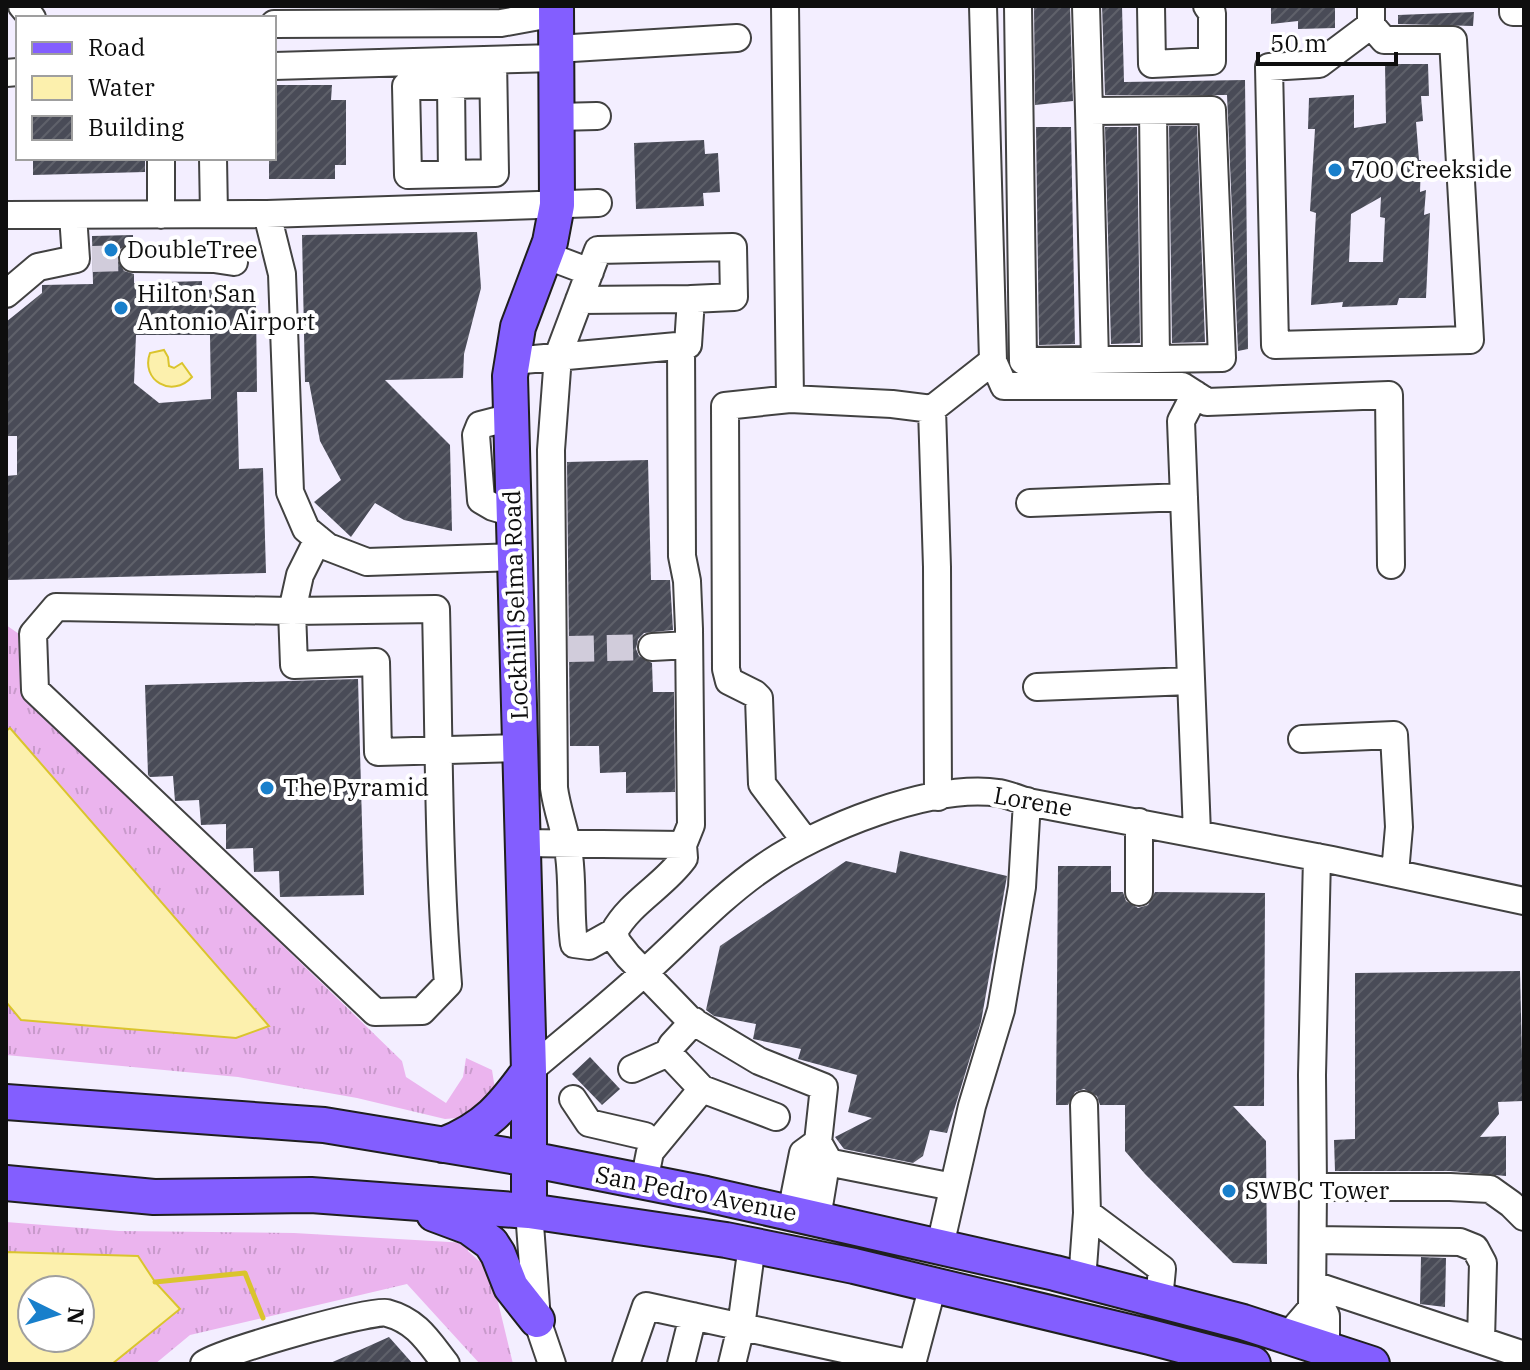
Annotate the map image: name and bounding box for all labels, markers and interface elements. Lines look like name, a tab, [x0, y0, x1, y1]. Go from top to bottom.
legend	[16, 16, 276, 160]
scale bar	[1258, 16, 1396, 66]
text: 50 m	[1270, 27, 1327, 59]
text: Road	[88, 31, 145, 63]
text: Water	[88, 71, 155, 103]
text: Building	[88, 111, 184, 143]
place label: 700 Creekside	[1351, 153, 1512, 185]
marker: 700 Creekside	[1326, 161, 1344, 179]
place label: DoubleTree	[127, 233, 258, 265]
marker: DoubleTree	[102, 241, 120, 259]
place label: Hilton San Antonio Airport	[137, 277, 315, 337]
marker: Hilton San Antonio Airport	[112, 299, 130, 317]
street label: Lockhill Selma Road	[495, 490, 535, 720]
place label: The Pyramid	[283, 771, 429, 803]
street label: Lorene	[991, 778, 1075, 824]
marker: The Pyramid	[258, 779, 276, 797]
street label: San Pedro Avenue	[593, 1158, 800, 1228]
place label: SWBC Tower	[1245, 1174, 1390, 1206]
marker: SWBC Tower	[1220, 1182, 1238, 1200]
north arrow	[16, 1274, 96, 1354]
text: N	[61, 1306, 92, 1326]

